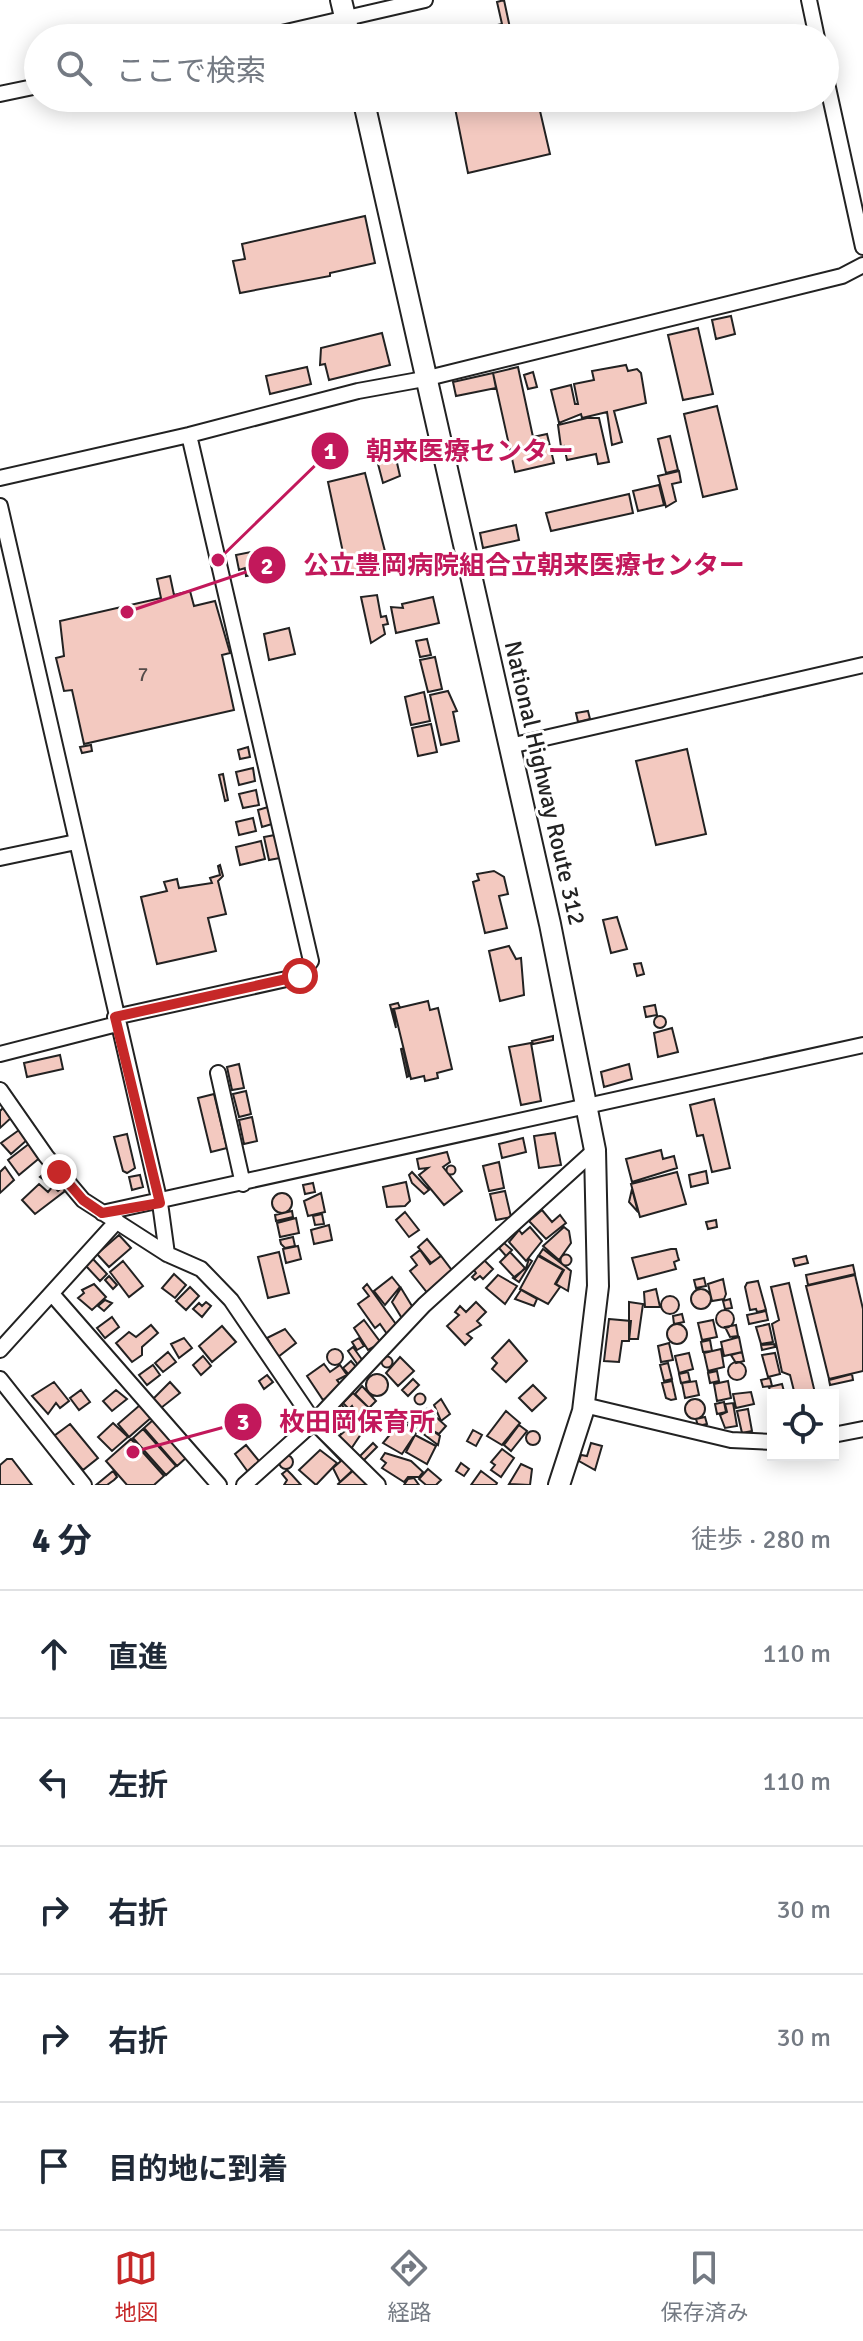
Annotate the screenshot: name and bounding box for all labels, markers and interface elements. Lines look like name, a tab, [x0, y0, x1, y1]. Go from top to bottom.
search box	[24, 24, 839, 112]
icon: search	[52, 46, 96, 90]
text: ここで検索	[116, 53, 266, 90]
callout: 朝来医療センター	[310, 426, 590, 476]
text: 1	[324, 436, 337, 466]
text: 朝来医療センター	[366, 436, 574, 468]
callout: 公立豊岡病院組合立朝来医療センター	[247, 540, 761, 590]
text: 公立豊岡病院組合立朝来医療センター	[303, 550, 745, 582]
text: 2	[261, 551, 273, 581]
street label: National Highway Route 312	[498, 638, 592, 928]
house number: 7	[138, 662, 148, 687]
route start	[282, 958, 318, 994]
route end	[41, 1154, 77, 1190]
map controls	[767, 1389, 839, 1461]
button: locate	[767, 1389, 839, 1461]
callout: 枚田岡保育所	[223, 1397, 451, 1447]
text: 3	[237, 1407, 249, 1437]
text: 枚田岡保育所	[279, 1407, 435, 1439]
text: 4 分	[32, 1520, 92, 1562]
text: 徒歩 · 280 m	[691, 1524, 831, 1556]
icon: ahead	[32, 1632, 76, 1676]
text: 110 m	[762, 1638, 831, 1670]
text: 直進	[108, 1639, 168, 1676]
icon: left	[32, 1760, 76, 1804]
text: 110 m	[762, 1766, 831, 1798]
text: 左折	[108, 1767, 168, 1804]
icon: right	[32, 1888, 76, 1932]
text: 30 m	[776, 1894, 831, 1926]
text: 右折	[108, 1895, 168, 1932]
icon: right	[32, 2016, 76, 2060]
text: 30 m	[776, 2022, 831, 2054]
text: 右折	[108, 2023, 168, 2060]
icon: arrive	[32, 2144, 76, 2188]
text: 目的地に到着	[108, 2151, 288, 2188]
tab: 地図	[114, 2246, 159, 2326]
tab: 経路	[387, 2246, 432, 2326]
tab: 保存済み	[660, 2246, 749, 2326]

